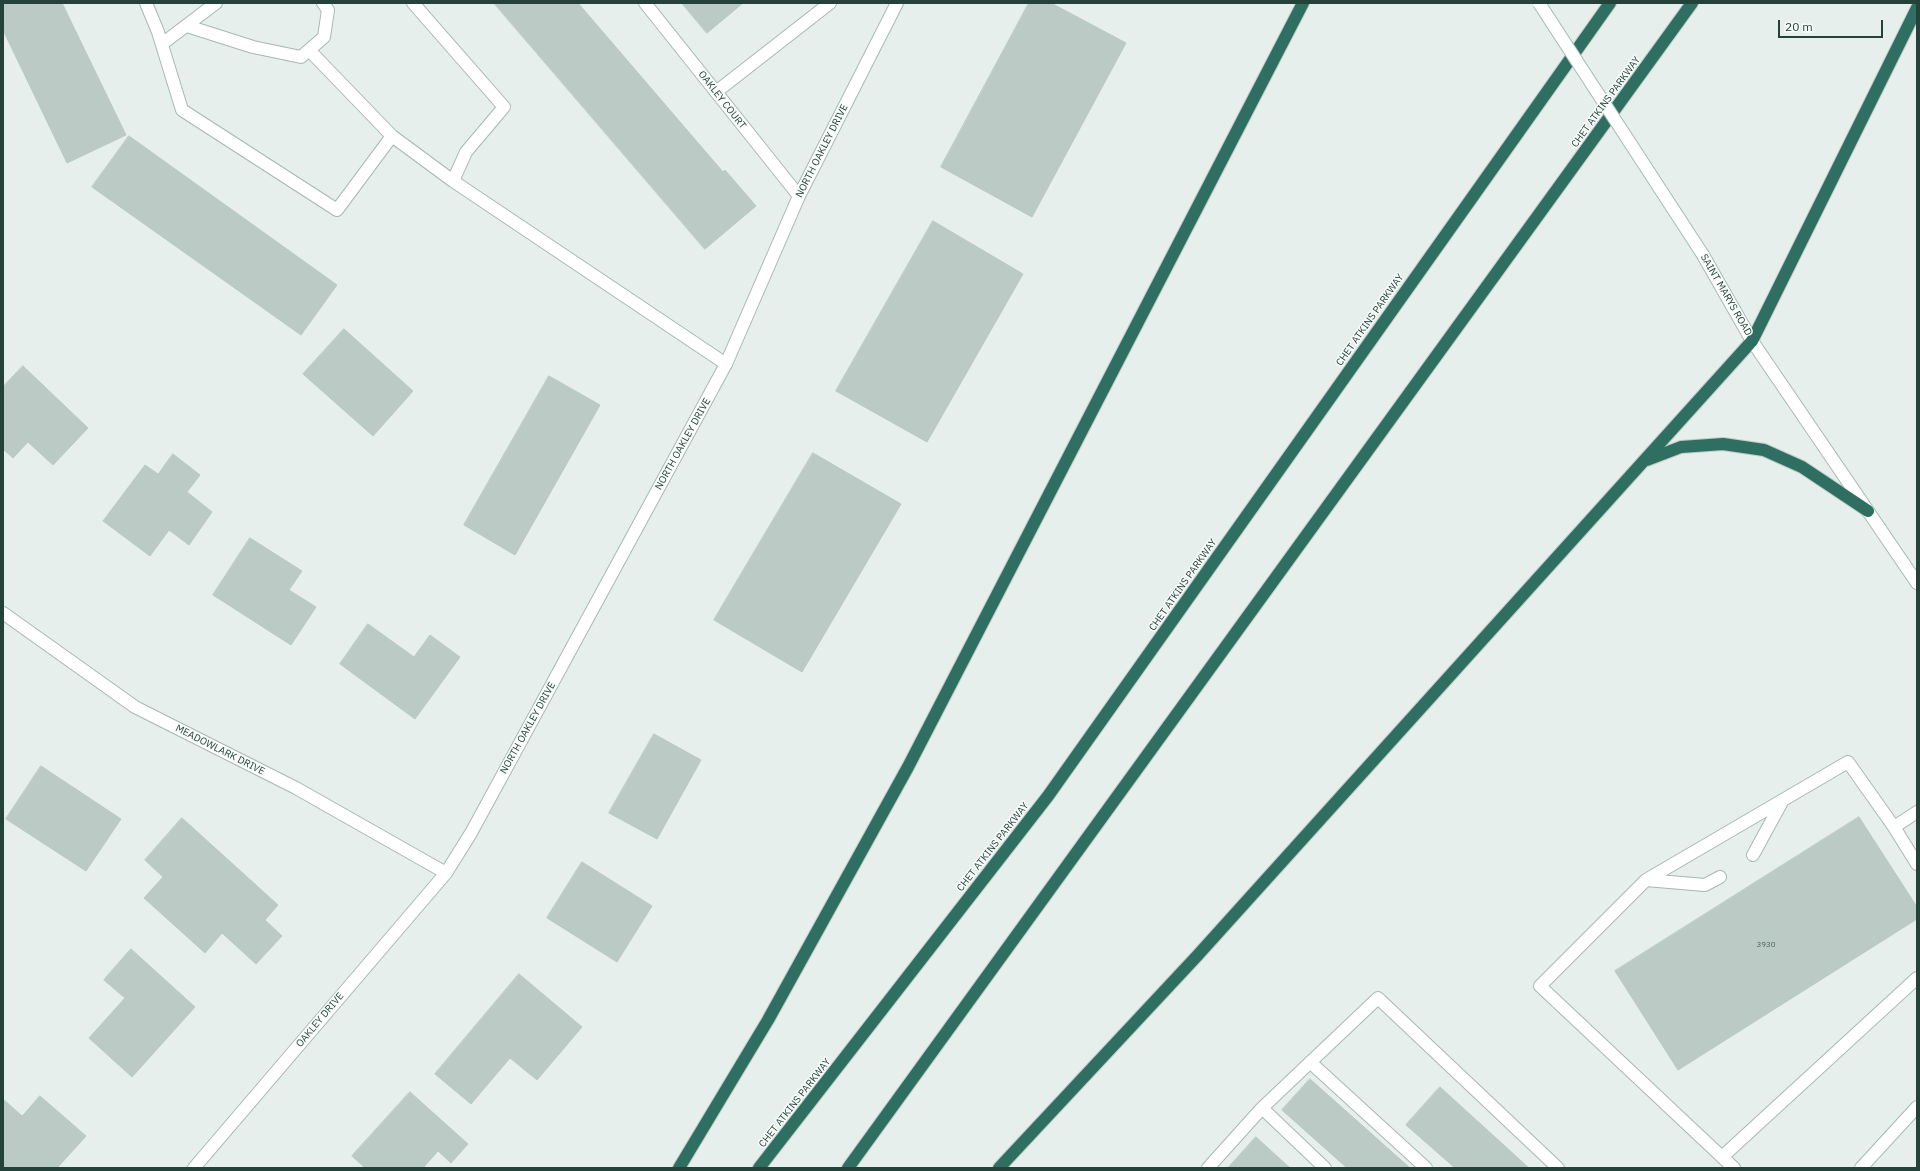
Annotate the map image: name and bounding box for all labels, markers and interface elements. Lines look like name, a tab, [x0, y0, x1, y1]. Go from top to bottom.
scale bar	[1780, 12, 1885, 38]
text: 20 m	[1785, 19, 1813, 34]
street label: CHET ATKINS PARKWAY	[1569, 54, 1643, 150]
street label: OAKLEY COURT	[696, 69, 748, 131]
street label: NORTH OAKLEY DRIVE	[793, 102, 851, 200]
street label: SAINT MARYS ROAD	[1698, 252, 1754, 338]
street label: CHET ATKINS PARKWAY	[1334, 272, 1406, 368]
street label: NORTH OAKLEY DRIVE	[653, 396, 713, 492]
street label: CHET ATKINS PARKWAY	[1147, 537, 1219, 633]
street label: NORTH OAKLEY DRIVE	[498, 680, 558, 776]
street label: MEADOWLARK DRIVE	[173, 722, 267, 778]
street label: CHET ATKINS PARKWAY	[955, 800, 1031, 894]
house number: 3930	[1756, 940, 1776, 950]
street label: OAKLEY DRIVE	[294, 990, 346, 1050]
street label: CHET ATKINS PARKWAY	[757, 1056, 833, 1150]

